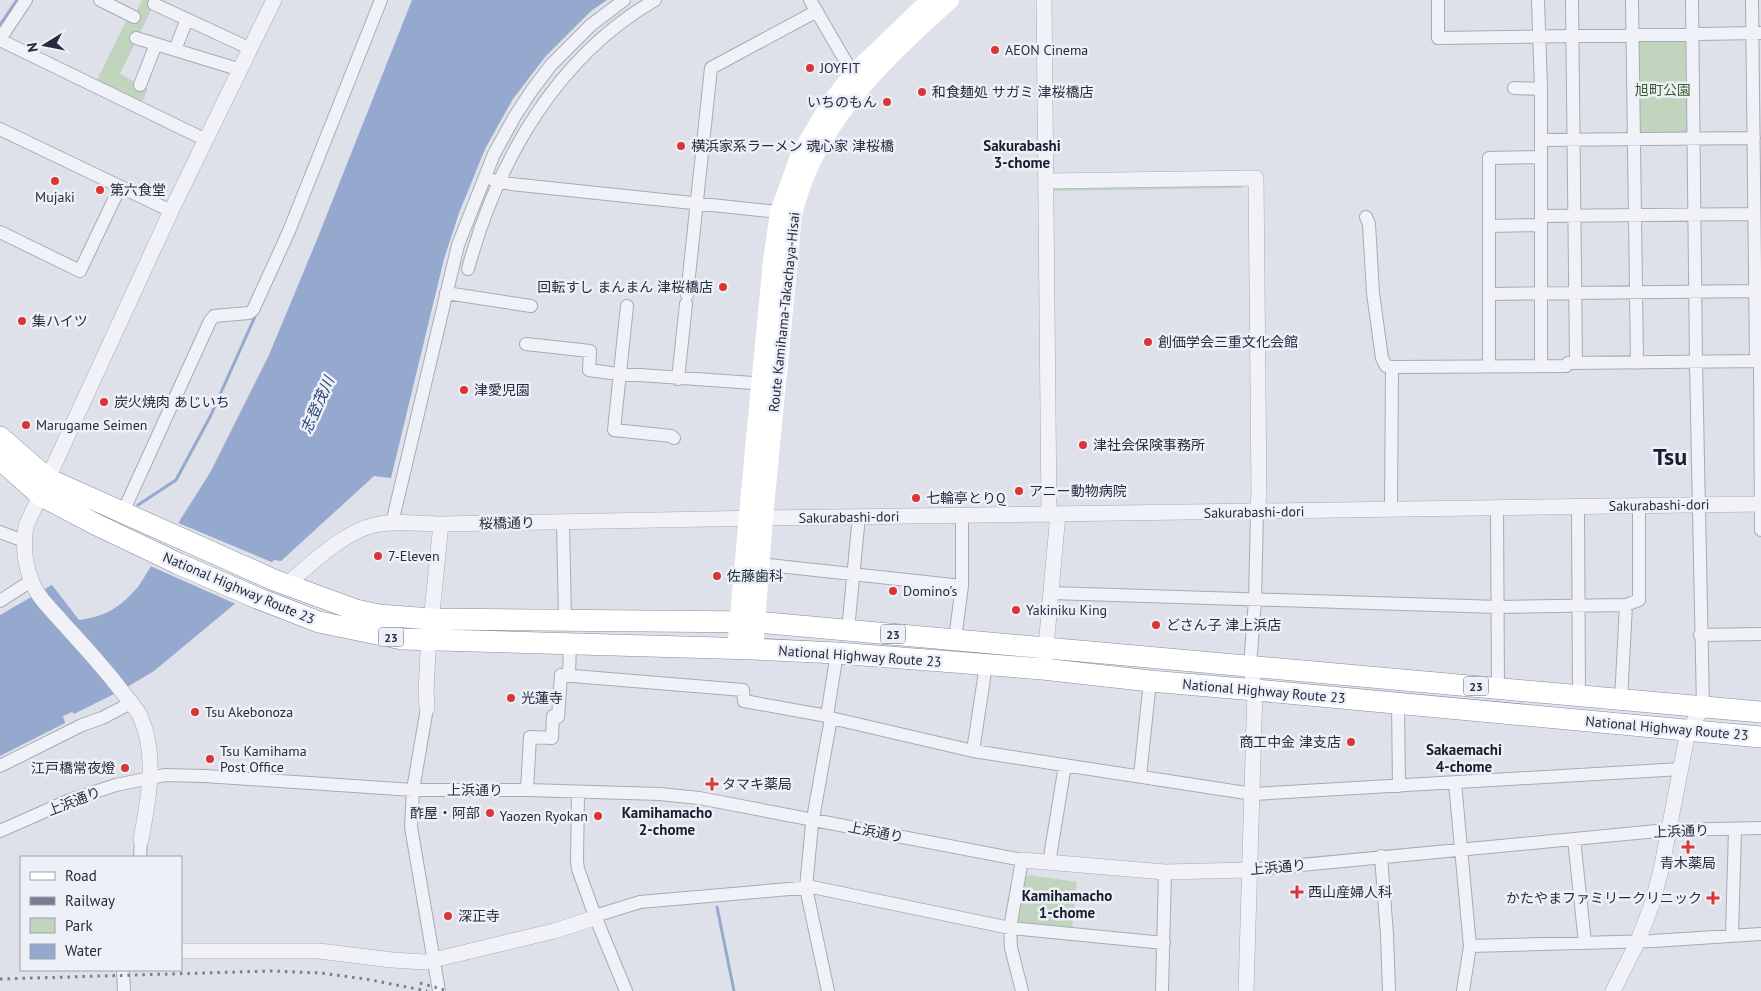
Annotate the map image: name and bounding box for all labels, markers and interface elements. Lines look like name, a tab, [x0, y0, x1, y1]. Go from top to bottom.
north arrow	[20, 20, 70, 70]
text: N	[23, 41, 42, 53]
place label: AEON Cinema	[1005, 41, 1088, 59]
marker: AEON Cinema	[989, 44, 1001, 56]
place label: JOYFIT	[819, 59, 860, 77]
marker: JOYFIT	[804, 62, 816, 74]
park label: 旭町公園	[1635, 81, 1691, 99]
place label: 和食麺処 サガミ 津桜橋店	[932, 83, 1093, 101]
marker: 和食麺処 サガミ 津桜橋店	[916, 86, 928, 98]
place label: いちのもん	[807, 93, 877, 111]
marker: いちのもん	[881, 96, 893, 108]
district label: Sakurabashi 3-chome	[983, 136, 1061, 172]
place label: 横浜家系ラーメン 魂心家 津桜橋	[691, 137, 894, 155]
marker: 横浜家系ラーメン 魂心家 津桜橋	[675, 140, 687, 152]
marker: Mujaki	[49, 175, 61, 187]
place label: 第六食堂	[110, 181, 166, 199]
marker: 第六食堂	[94, 184, 106, 196]
place label: Mujaki	[35, 188, 75, 206]
street label: Route Kamihama-Takachaya-Hisai	[765, 211, 803, 413]
place label: 回転すし まんまん 津桜橋店	[538, 278, 713, 296]
marker: 回転すし まんまん 津桜橋店	[717, 281, 729, 293]
place label: 集ハイツ	[32, 312, 88, 330]
marker: 集ハイツ	[16, 315, 28, 327]
place label: 創価学会三重文化会館	[1158, 333, 1298, 351]
marker: 創価学会三重文化会館	[1142, 336, 1154, 348]
water label: 志登茂川	[296, 372, 339, 436]
place label: 津愛児園	[474, 381, 530, 399]
marker: 津愛児園	[458, 384, 470, 396]
place label: 炭火焼肉 あじいち	[114, 393, 230, 411]
marker: 炭火焼肉 あじいち	[98, 396, 110, 408]
place label: Marugame Seimen	[36, 416, 147, 434]
marker: Marugame Seimen	[20, 419, 32, 431]
place label: 津社会保険事務所	[1093, 436, 1205, 454]
marker: 津社会保険事務所	[1077, 439, 1089, 451]
district label: Tsu	[1653, 441, 1687, 472]
place label: アニー動物病院	[1029, 482, 1127, 500]
marker: アニー動物病院	[1013, 485, 1025, 497]
place label: 七輪亭とりQ	[926, 489, 1006, 507]
marker: 七輪亭とりQ	[910, 492, 922, 504]
street label: Sakurabashi-dori	[1608, 495, 1710, 515]
street label: Sakurabashi-dori	[1203, 502, 1305, 522]
street label: Sakurabashi-dori	[798, 507, 900, 527]
street label: 桜橋通り	[479, 514, 535, 532]
place label: 7-Eleven	[388, 547, 440, 565]
street label: National Highway Route 23	[160, 548, 318, 628]
marker: 7-Eleven	[372, 550, 384, 562]
place label: 佐藤歯科	[727, 567, 783, 585]
marker: 佐藤歯科	[711, 570, 723, 582]
place label: Domino's	[903, 582, 957, 600]
marker: Domino's	[887, 585, 899, 597]
place label: Yakiniku King	[1026, 601, 1107, 619]
marker: Yakiniku King	[1010, 604, 1022, 616]
place label: どさん子 津上浜店	[1166, 616, 1281, 634]
marker: どさん子 津上浜店	[1150, 619, 1162, 631]
road number: 23	[880, 624, 906, 644]
road number: 23	[378, 628, 404, 646]
street label: National Highway Route 23	[778, 641, 942, 671]
street label: National Highway Route 23	[1182, 675, 1346, 707]
road number: 23	[1464, 676, 1488, 696]
place label: 光蓮寺	[521, 689, 563, 707]
marker: 光蓮寺	[505, 692, 517, 704]
place label: Tsu Akebonoza	[205, 703, 293, 721]
marker: Tsu Akebonoza	[189, 706, 201, 718]
street label: National Highway Route 23	[1585, 712, 1749, 744]
place label: 商工中金 津支店	[1239, 733, 1341, 751]
marker: 商工中金 津支店	[1345, 736, 1357, 748]
district label: Sakaemachi 4-chome	[1426, 740, 1502, 776]
place label: Tsu Kamihama Post Office	[220, 742, 307, 776]
marker: Tsu Kamihama Post Office	[204, 753, 216, 765]
place label: 江戸橋常夜燈	[31, 759, 115, 777]
marker: 江戸橋常夜燈	[119, 762, 131, 774]
place label: タマキ薬局	[722, 775, 792, 793]
marker: タマキ薬局	[706, 778, 718, 790]
street label: 上浜通り	[447, 781, 503, 799]
street label: 上浜通り	[45, 783, 103, 819]
district label: Kamihamacho 2-chome	[622, 803, 712, 839]
place label: 酢屋・阿部	[410, 804, 480, 822]
marker: 酢屋・阿部	[484, 807, 496, 819]
place label: Yaozen Ryokan	[499, 807, 588, 825]
marker: Yaozen Ryokan	[592, 810, 604, 822]
street label: 上浜通り	[847, 818, 905, 846]
street label: 上浜通り	[1653, 821, 1709, 841]
marker: 青木薬局	[1682, 841, 1694, 853]
place label: 青木薬局	[1660, 854, 1716, 872]
legend	[20, 856, 182, 971]
street label: 上浜通り	[1249, 856, 1307, 878]
text: Road	[65, 866, 97, 885]
place label: 西山産婦人科	[1308, 883, 1392, 901]
marker: 西山産婦人科	[1290, 885, 1304, 899]
district label: Kamihamacho 1-chome	[1022, 886, 1112, 922]
place label: かたやまファミリークリニック	[1506, 889, 1702, 907]
text: Railway	[65, 891, 115, 910]
marker: かたやまファミリークリニック	[1706, 891, 1720, 905]
place label: 深正寺	[458, 907, 500, 925]
marker: 深正寺	[442, 910, 454, 922]
text: Park	[65, 916, 93, 935]
text: Water	[65, 941, 102, 960]

